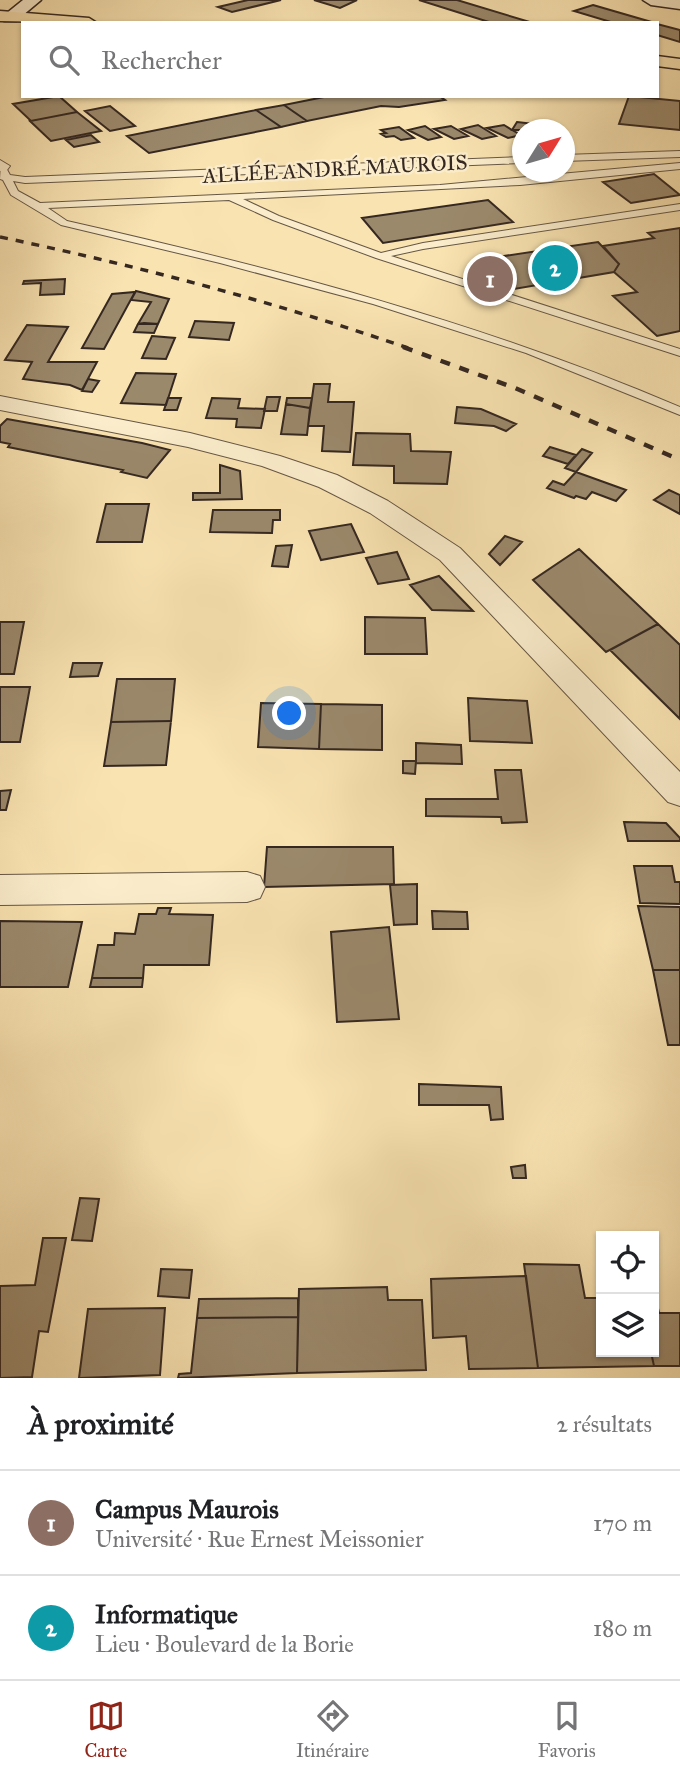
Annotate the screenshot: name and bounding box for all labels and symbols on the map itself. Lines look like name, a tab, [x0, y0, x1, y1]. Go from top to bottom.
north arrow	[512, 119, 575, 182]
street label: ALLÉE ANDRÉ MAUROIS	[201, 148, 468, 189]
pin: 2	[532, 242, 578, 294]
pin: 1	[467, 253, 513, 305]
your location	[272, 696, 306, 730]

